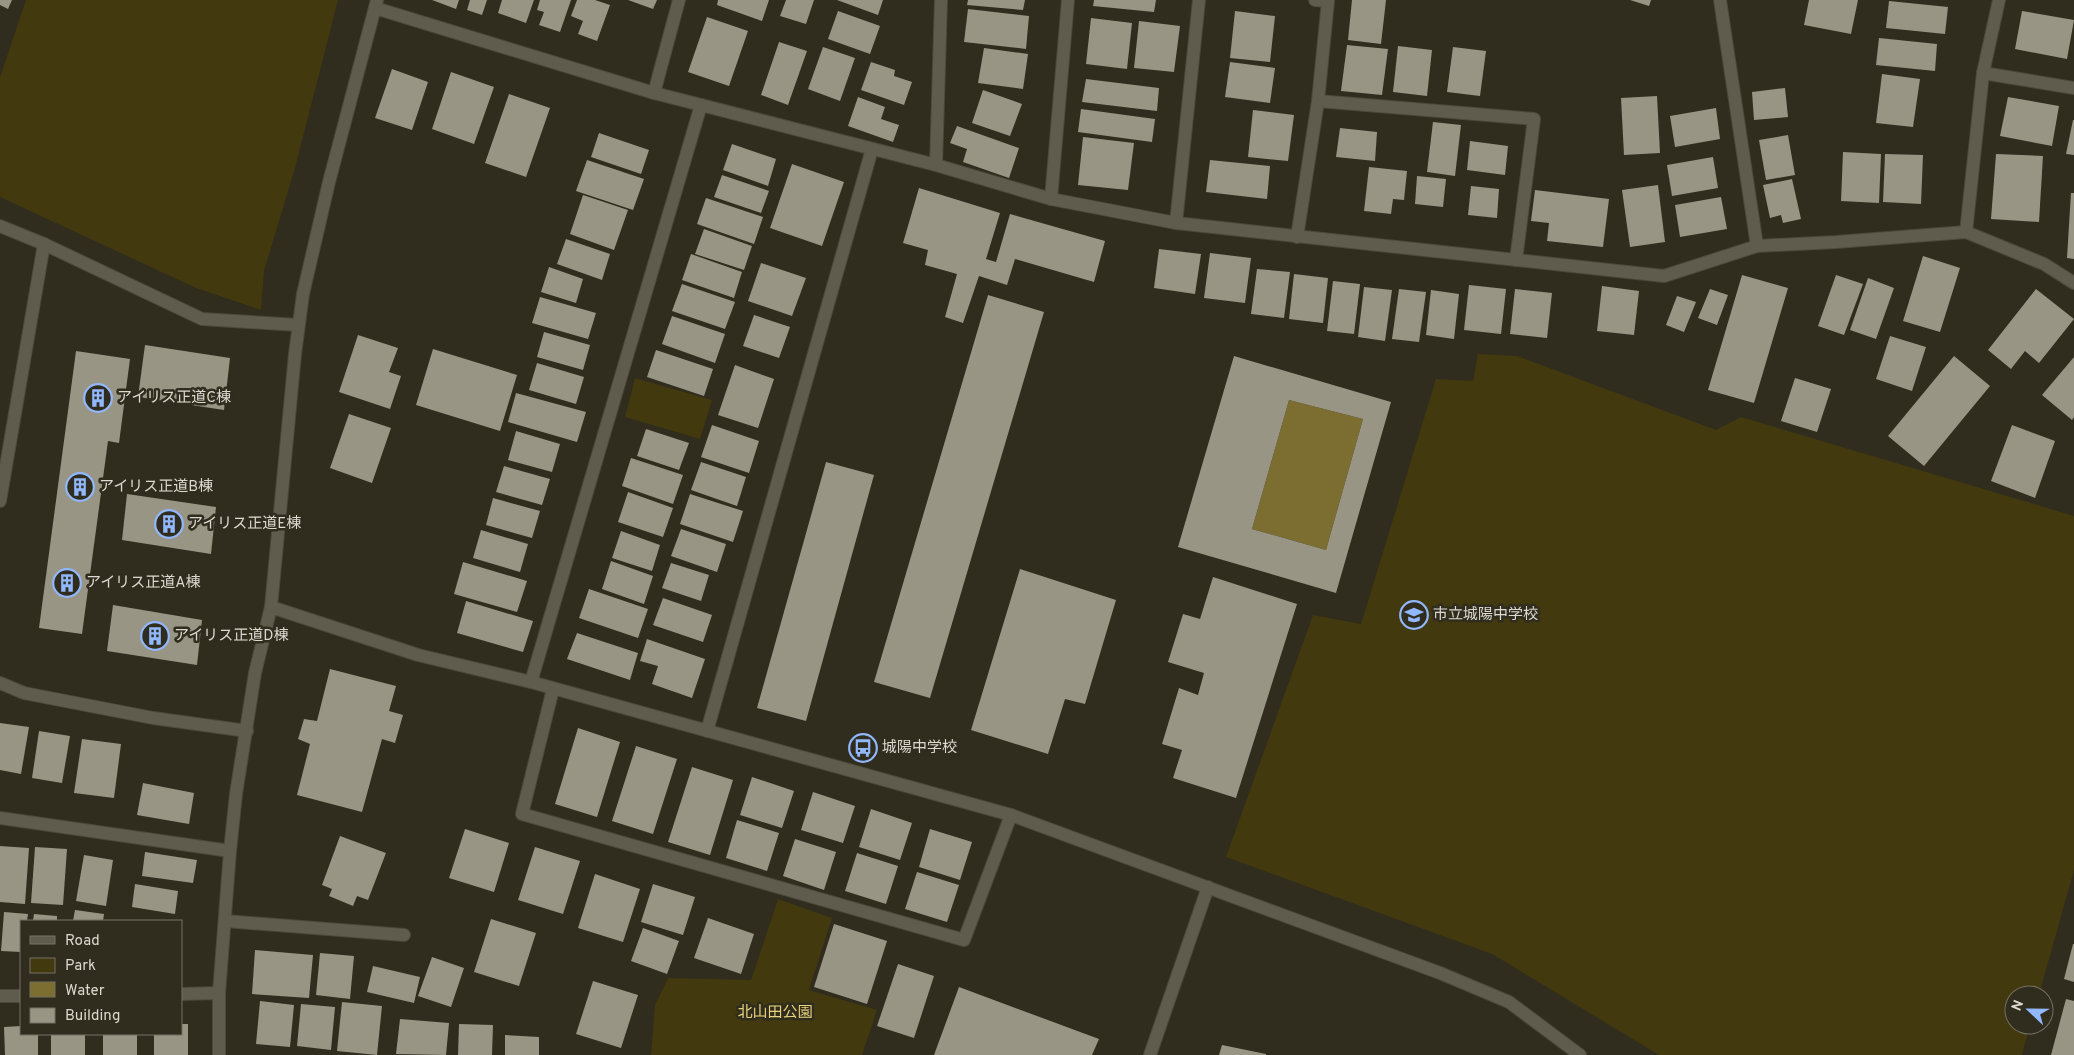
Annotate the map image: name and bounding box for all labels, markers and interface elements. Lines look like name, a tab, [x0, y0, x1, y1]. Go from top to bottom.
building icon: アイリス正道C棟	[83, 383, 113, 413]
place label: アイリス正道C棟	[117, 388, 231, 408]
building icon: アイリス正道B棟	[65, 472, 95, 502]
place label: アイリス正道B棟	[99, 477, 213, 497]
building icon: アイリス正道E棟	[154, 509, 184, 539]
place label: アイリス正道E棟	[188, 514, 301, 534]
building icon: アイリス正道A棟	[52, 568, 82, 598]
place label: アイリス正道A棟	[86, 573, 200, 593]
school or university icon: 市立城陽中学校	[1399, 600, 1429, 630]
place label: 市立城陽中学校	[1433, 606, 1538, 625]
building icon: アイリス正道D棟	[140, 621, 170, 651]
place label: アイリス正道D棟	[174, 626, 288, 646]
bus stop icon: 城陽中学校	[848, 733, 878, 763]
place label: 城陽中学校	[882, 739, 957, 758]
legend	[20, 920, 182, 1035]
text: Road	[65, 932, 100, 951]
text: Park	[65, 957, 96, 976]
text: Water	[65, 982, 105, 1001]
north arrow	[2004, 985, 2054, 1035]
text: N	[2009, 998, 2028, 1014]
park label: 北山田公園	[737, 1003, 813, 1023]
text: Building	[65, 1007, 120, 1026]

